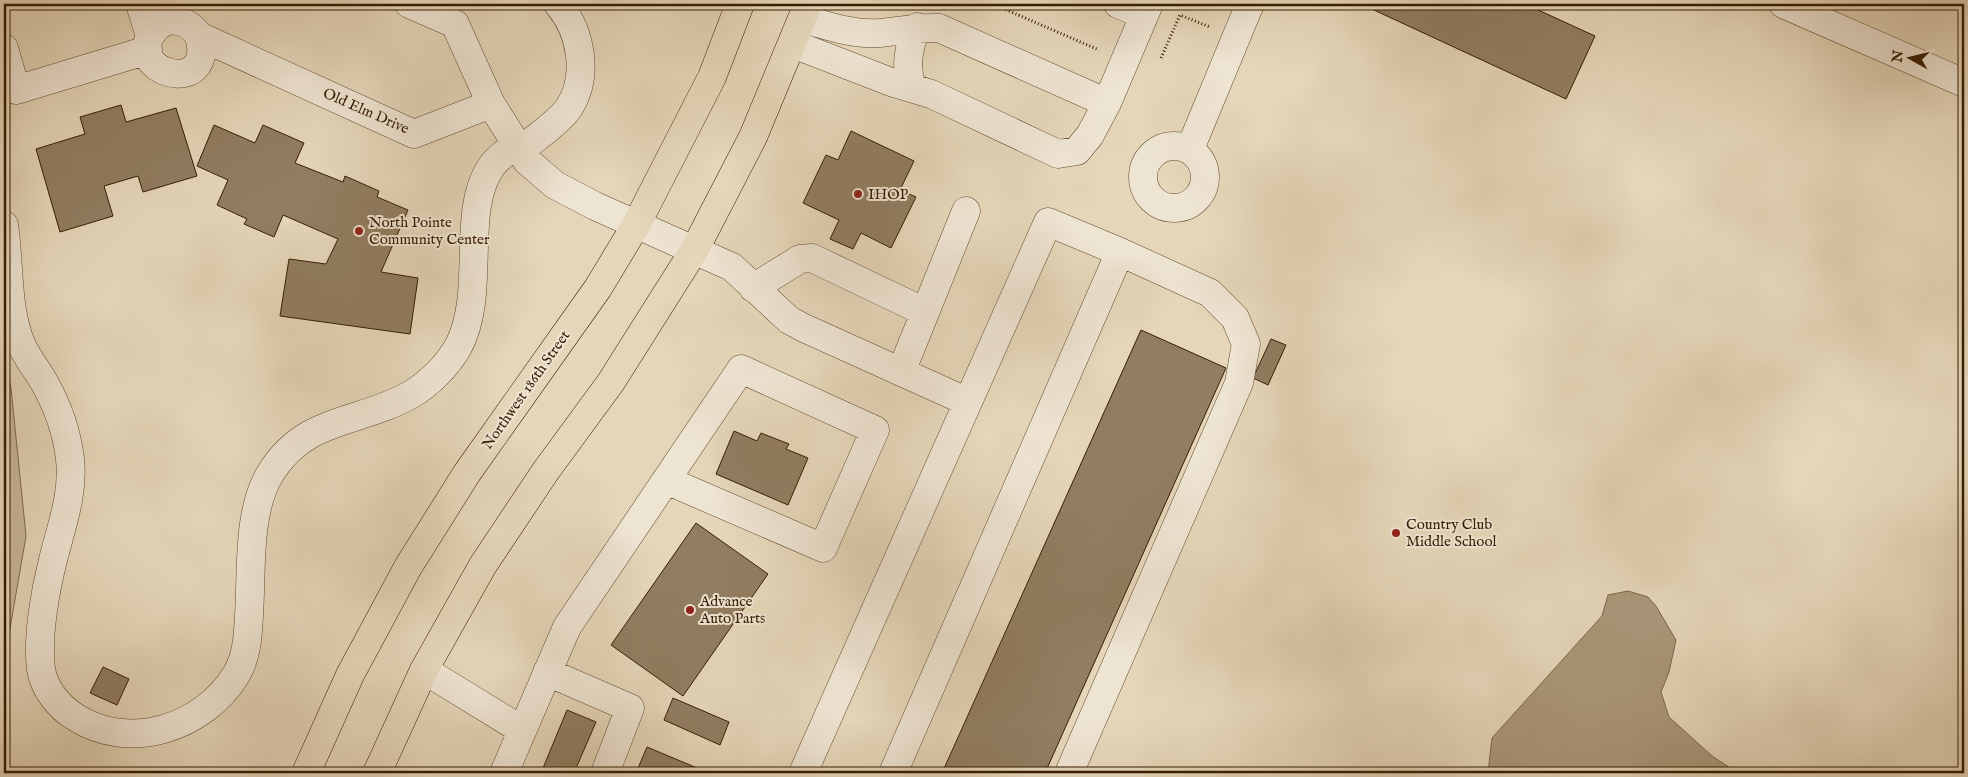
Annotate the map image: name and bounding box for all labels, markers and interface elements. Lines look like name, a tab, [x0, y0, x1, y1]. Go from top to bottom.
north arrow	[1886, 32, 1936, 82]
text: N	[1888, 49, 1908, 65]
street label: Old Elm Drive	[320, 84, 412, 138]
place label: IHOP	[868, 185, 908, 204]
marker: IHOP	[852, 188, 864, 200]
place label: North Pointe Community Center	[369, 213, 490, 249]
marker: North Pointe Community Center	[353, 225, 365, 237]
street label: Northwest 186th Street	[478, 327, 574, 453]
place label: Country Club Middle School	[1406, 515, 1497, 551]
marker: Country Club Middle School	[1390, 527, 1402, 539]
place label: Advance Auto Parts	[699, 592, 765, 628]
marker: Advance Auto Parts	[684, 604, 696, 616]

